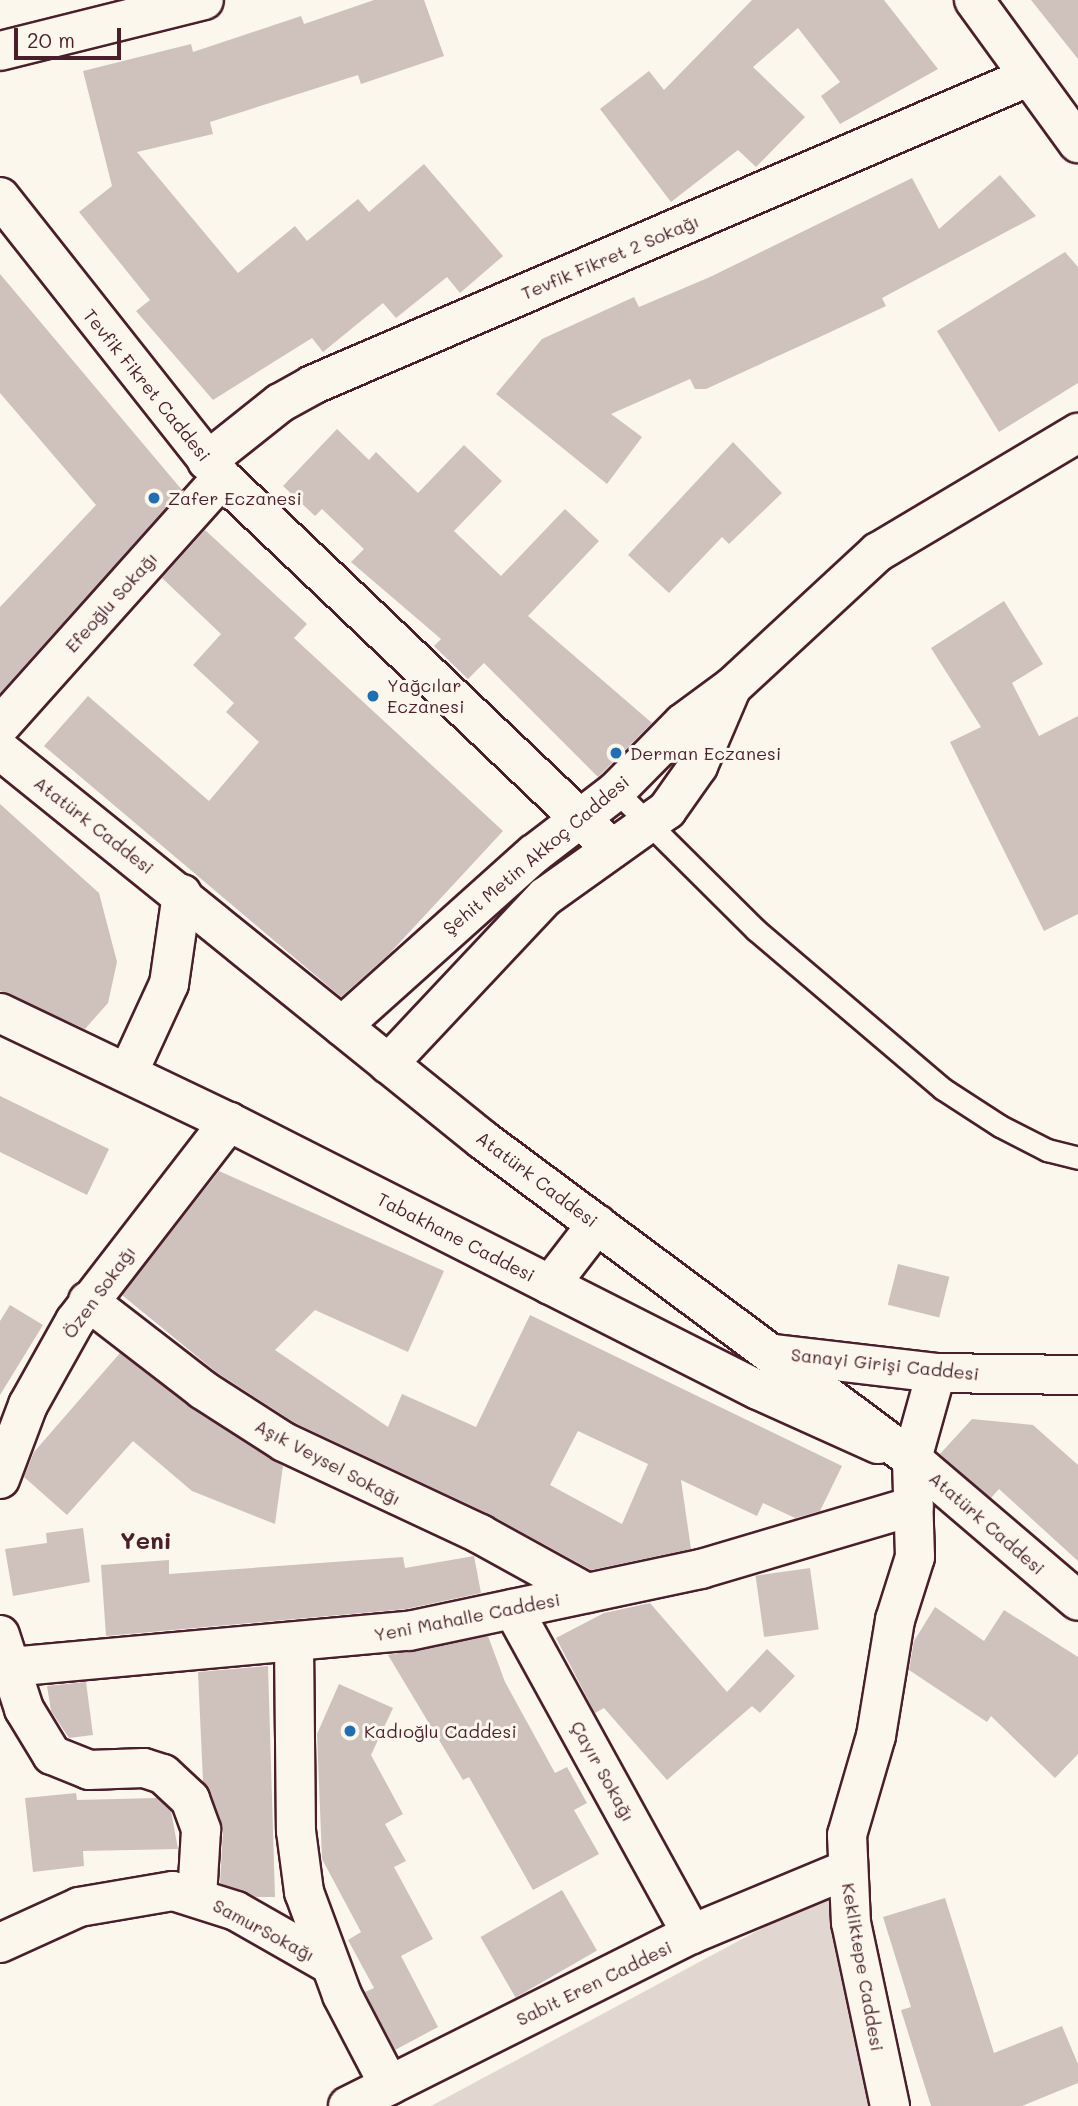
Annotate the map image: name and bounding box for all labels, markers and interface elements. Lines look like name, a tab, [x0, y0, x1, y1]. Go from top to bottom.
scale bar	[18, 14, 124, 58]
text: 20 m	[27, 26, 75, 53]
street label: Tevfik Fikret 2 Sokağı	[518, 210, 702, 304]
street label: Tevfik Fikret Caddesi	[79, 304, 215, 466]
place label: Zafer Eczanesi	[168, 487, 302, 509]
marker: Zafer Eczanesi	[146, 490, 162, 506]
street label: Efeoğlu Sokağı	[60, 547, 162, 657]
place label: Yağcılar Eczanesi	[387, 675, 464, 718]
marker: Yağcılar Eczanesi	[365, 688, 381, 704]
place label: Derman Eczanesi	[630, 742, 781, 764]
marker: Derman Eczanesi	[608, 745, 624, 761]
street label: Şehit Metin Akkoç Caddesi	[439, 771, 633, 939]
street label: Atatürk Caddesi	[30, 772, 158, 878]
street label: Atatürk Caddesi	[472, 1126, 602, 1232]
street label: Tabakhane Caddesi	[374, 1188, 538, 1286]
street label: Özen Sokağı	[58, 1242, 140, 1342]
street label: Sanayi Girişi Caddesi	[790, 1343, 980, 1385]
street label: Aşık Veysel Sokağı	[251, 1414, 405, 1510]
street label: Atatürk Caddesi	[925, 1467, 1049, 1579]
district label: Yeni	[120, 1526, 172, 1554]
street label: Yeni Mahalle Caddesi	[372, 1588, 562, 1646]
street label: Çayır Sokağı	[567, 1717, 639, 1825]
place label: Kadıoğlu Caddesi	[364, 1720, 517, 1742]
marker: Kadıoğlu Caddesi	[342, 1723, 358, 1739]
street label: Kekliktepe Caddesi	[838, 1881, 888, 2053]
street label: SamurSokağı	[209, 1894, 319, 1966]
street label: Sabit Eren Caddesi	[513, 1936, 675, 2030]

